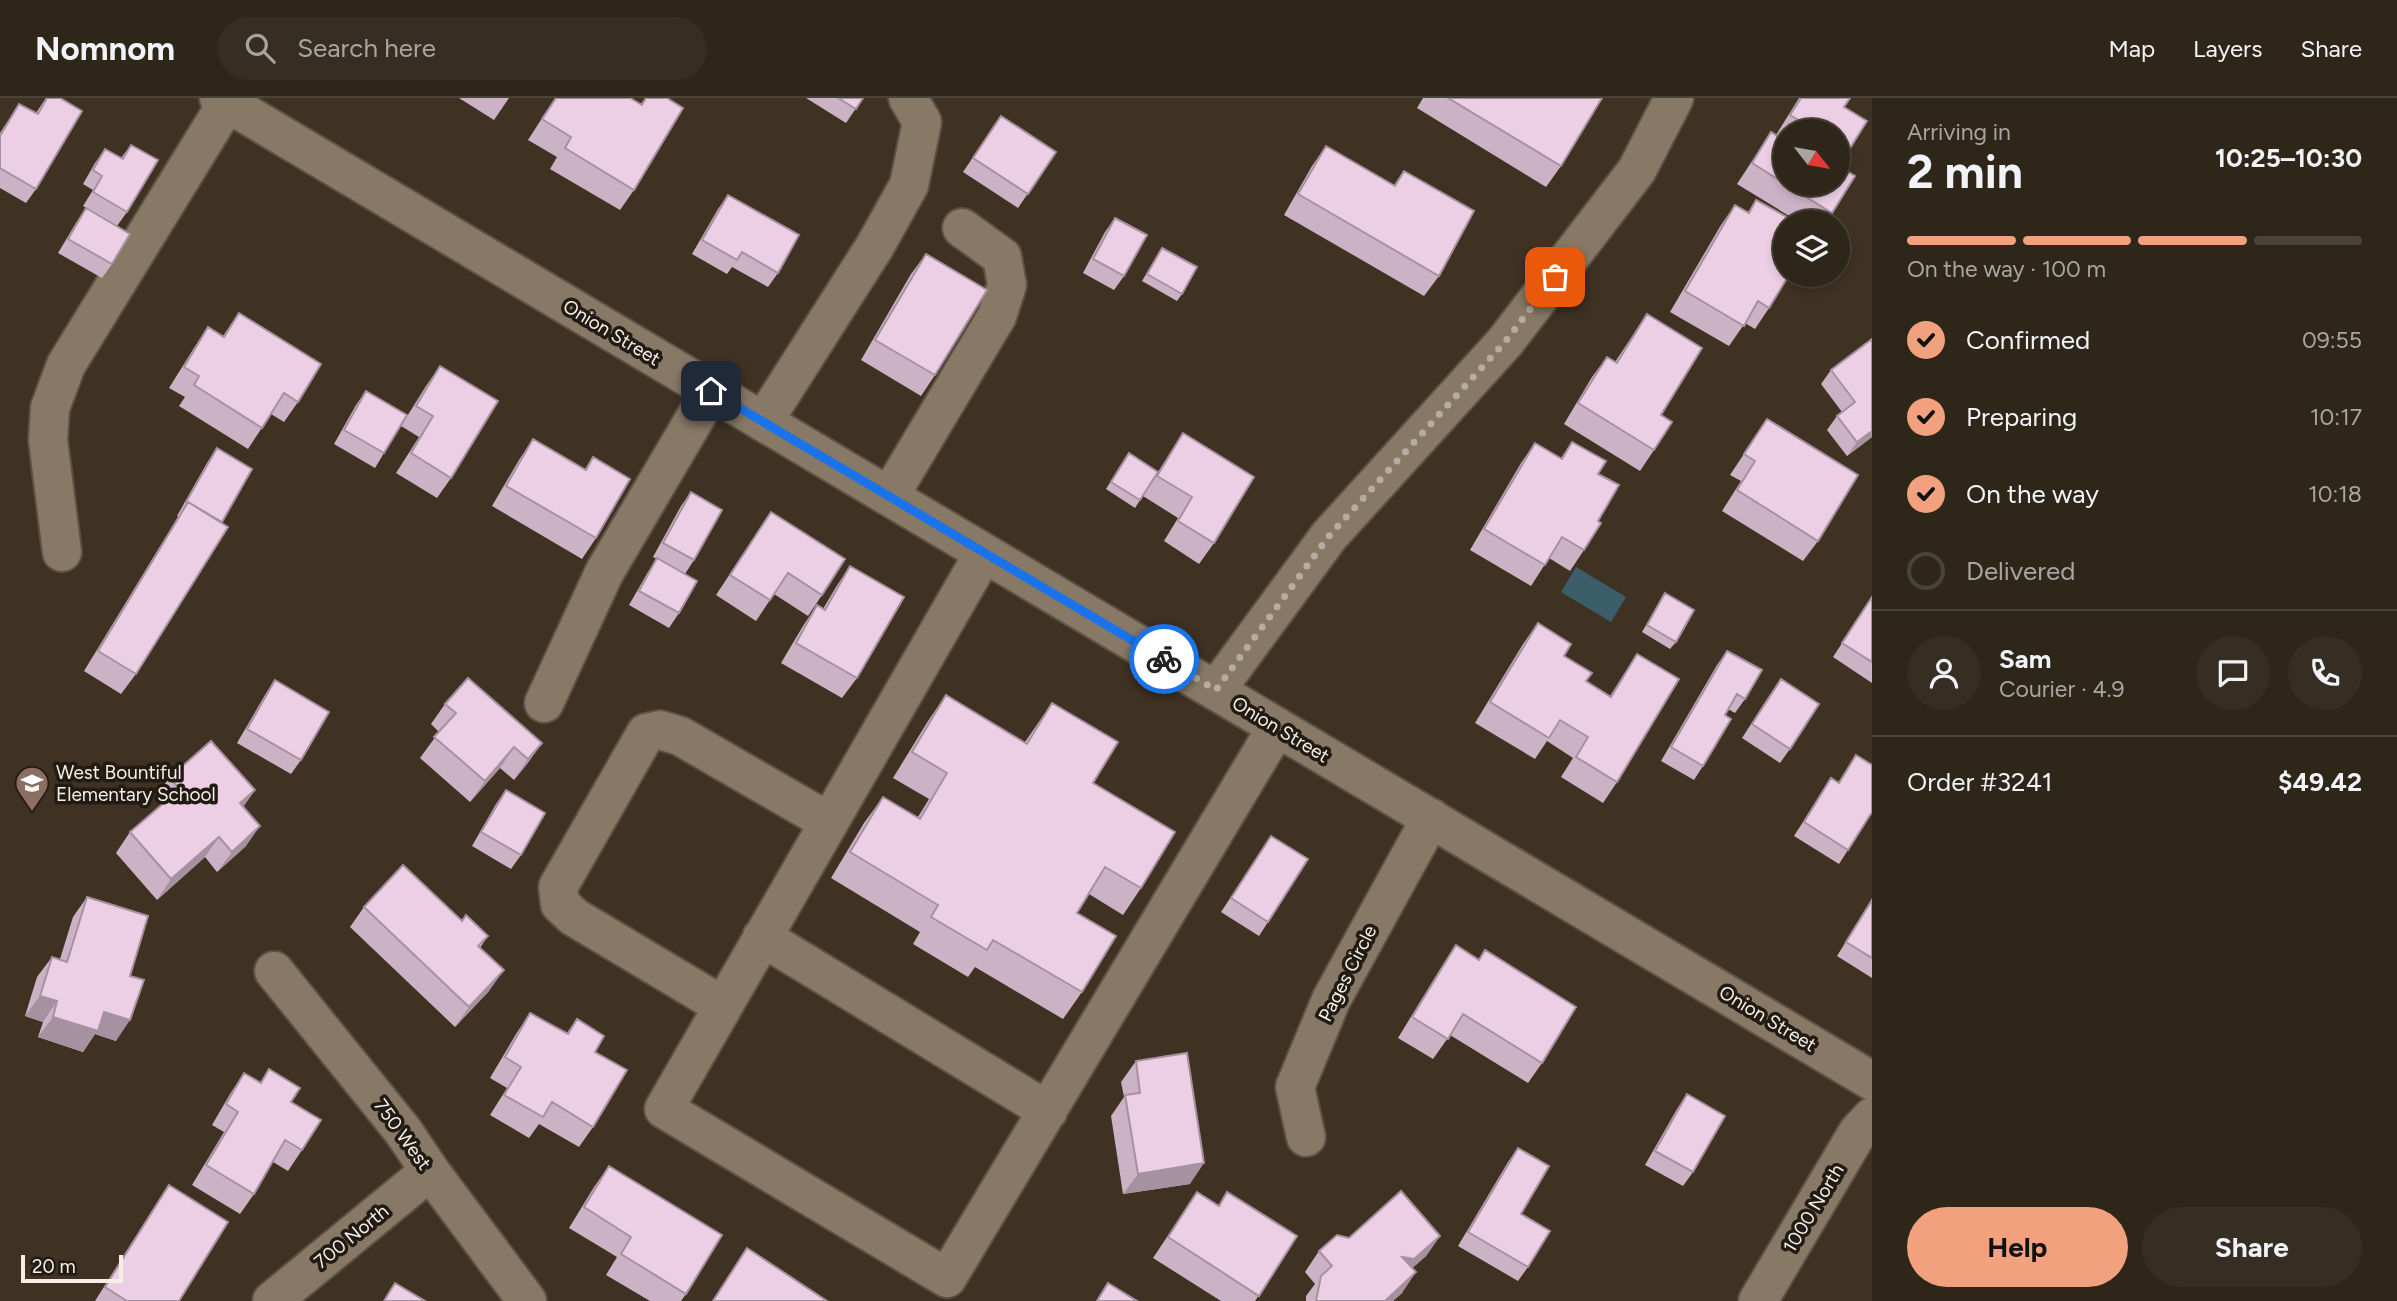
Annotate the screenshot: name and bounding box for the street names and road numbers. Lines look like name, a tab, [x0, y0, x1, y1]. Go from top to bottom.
street label: Onion Street	[559, 294, 665, 370]
street label: Onion Street	[1228, 691, 1334, 767]
street label: Pages Circle	[1313, 921, 1382, 1025]
street label: Onion Street	[1715, 980, 1821, 1056]
street label: 750 West	[369, 1094, 436, 1174]
street label: 1000 North	[1778, 1160, 1849, 1257]
street label: 700 North	[309, 1199, 393, 1273]

